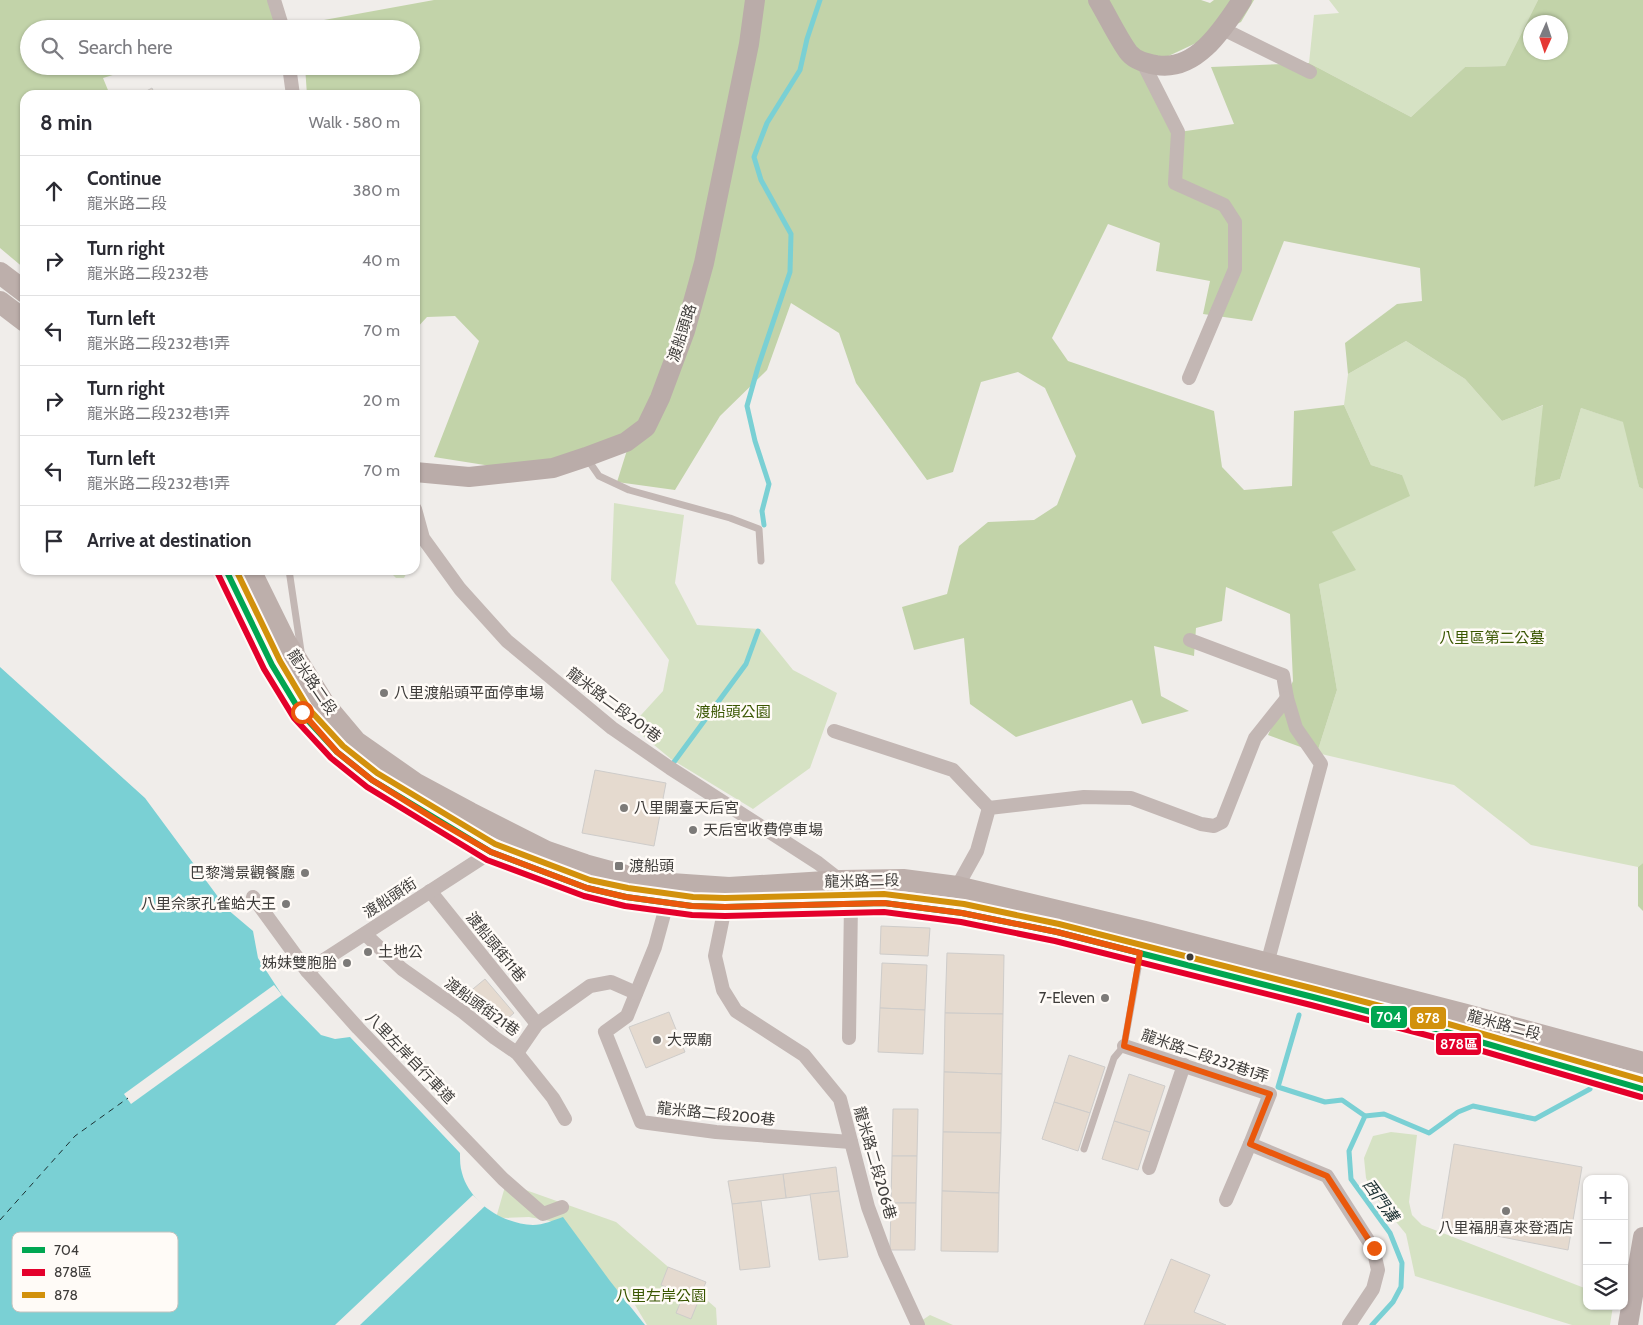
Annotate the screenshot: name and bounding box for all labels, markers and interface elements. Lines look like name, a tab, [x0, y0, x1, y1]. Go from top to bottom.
north arrow	[1523, 15, 1568, 60]
search box	[20, 20, 420, 75]
icon: search	[38, 34, 66, 62]
text: Search here	[78, 36, 172, 59]
text: 8 min	[40, 110, 92, 135]
text: Walk · 580 m	[309, 113, 400, 132]
text: Continue	[87, 167, 161, 190]
icon: ahead	[40, 177, 68, 205]
text: 380 m	[353, 181, 400, 200]
text: 龍米路二段	[87, 194, 167, 213]
text: Turn right	[87, 237, 165, 260]
icon: right	[40, 247, 68, 275]
text: 40 m	[362, 251, 400, 270]
text: 龍米路二段232巷	[87, 264, 208, 283]
street label: 渡船頭路	[664, 302, 700, 364]
text: Turn left	[87, 307, 155, 330]
icon: left	[40, 317, 68, 345]
text: 70 m	[363, 321, 400, 340]
text: 龍米路二段232巷1弄	[87, 334, 230, 353]
text: Turn right	[87, 377, 165, 400]
icon: right	[40, 387, 68, 415]
text: 20 m	[363, 391, 400, 410]
text: 龍米路二段232巷1弄	[87, 404, 230, 423]
text: Turn left	[87, 447, 155, 470]
icon: left	[40, 457, 68, 485]
text: 70 m	[363, 461, 400, 480]
text: 龍米路二段232巷1弄	[87, 474, 230, 493]
icon: arrive	[40, 527, 68, 555]
text: Arrive at destination	[87, 529, 251, 552]
park label: 八里區第二公墓	[1439, 629, 1545, 647]
street label: 龍米路二段	[284, 646, 340, 718]
street label: 龍米路二段201巷	[563, 664, 665, 746]
place label: 八里渡船頭平面停車場	[394, 684, 544, 702]
marker: 八里渡船頭平面停車場	[378, 687, 390, 699]
route start	[291, 701, 314, 724]
park label: 渡船頭公園	[695, 703, 771, 721]
place label: 八里開臺天后宮	[634, 799, 739, 817]
marker: 八里開臺天后宮	[618, 802, 630, 814]
place label: 天后宮收費停車場	[703, 821, 823, 839]
marker: 天后宮收費停車場	[687, 824, 699, 836]
place label: 渡船頭	[629, 857, 674, 875]
marker: 渡船頭	[613, 860, 625, 872]
place label: 巴黎灣景觀餐廳	[190, 864, 295, 882]
marker: 巴黎灣景觀餐廳	[299, 867, 311, 879]
street label: 龍米路二段	[824, 871, 900, 891]
street label: 渡船頭街	[360, 874, 420, 922]
place label: 八里佘家孔雀蛤大王	[141, 895, 276, 913]
marker: 八里佘家孔雀蛤大王	[280, 898, 292, 910]
street label: 渡船頭街11巷	[462, 908, 530, 986]
place label: 土地公	[378, 943, 423, 961]
marker: 土地公	[362, 946, 374, 958]
unlabelled marker	[1185, 952, 1195, 962]
place label: 姊妹雙胞胎	[262, 954, 337, 972]
marker: 姊妹雙胞胎	[341, 957, 353, 969]
street label: 渡船頭街21巷	[441, 974, 523, 1040]
place label: 7-Eleven	[1039, 989, 1095, 1007]
marker: 7-Eleven	[1099, 992, 1111, 1004]
line badge: 704	[1370, 1005, 1408, 1029]
line badge: 878	[1409, 1006, 1447, 1030]
street label: 龍米路二段	[1465, 1007, 1543, 1043]
text: 704	[1376, 1008, 1402, 1026]
street label: 八里左岸自行車道	[362, 1009, 458, 1107]
text: 878	[1416, 1009, 1440, 1027]
street label: 龍米路二段232巷1弄	[1139, 1026, 1271, 1086]
place label: 大眾廟	[667, 1031, 712, 1049]
line badge: 878區	[1435, 1032, 1482, 1056]
marker: 大眾廟	[651, 1034, 663, 1046]
text: 878區	[1440, 1035, 1478, 1053]
street label: 龍米路二段200巷	[656, 1099, 776, 1129]
street label: 龍米路二段206巷	[850, 1104, 900, 1222]
water label: 西門溝	[1359, 1175, 1404, 1227]
map controls	[1583, 1175, 1628, 1310]
button: +	[1583, 1175, 1628, 1220]
marker: 八里福朋喜來登酒店	[1500, 1205, 1512, 1217]
place label: 八里福朋喜來登酒店	[1438, 1219, 1574, 1237]
button: −	[1583, 1220, 1628, 1265]
legend	[12, 1232, 178, 1312]
route end	[1363, 1237, 1386, 1260]
text: 704	[54, 1241, 79, 1259]
text: 878區	[54, 1263, 92, 1281]
button: layers	[1583, 1265, 1628, 1310]
text: 878	[54, 1286, 78, 1304]
park label: 八里左岸公園	[616, 1287, 706, 1305]

